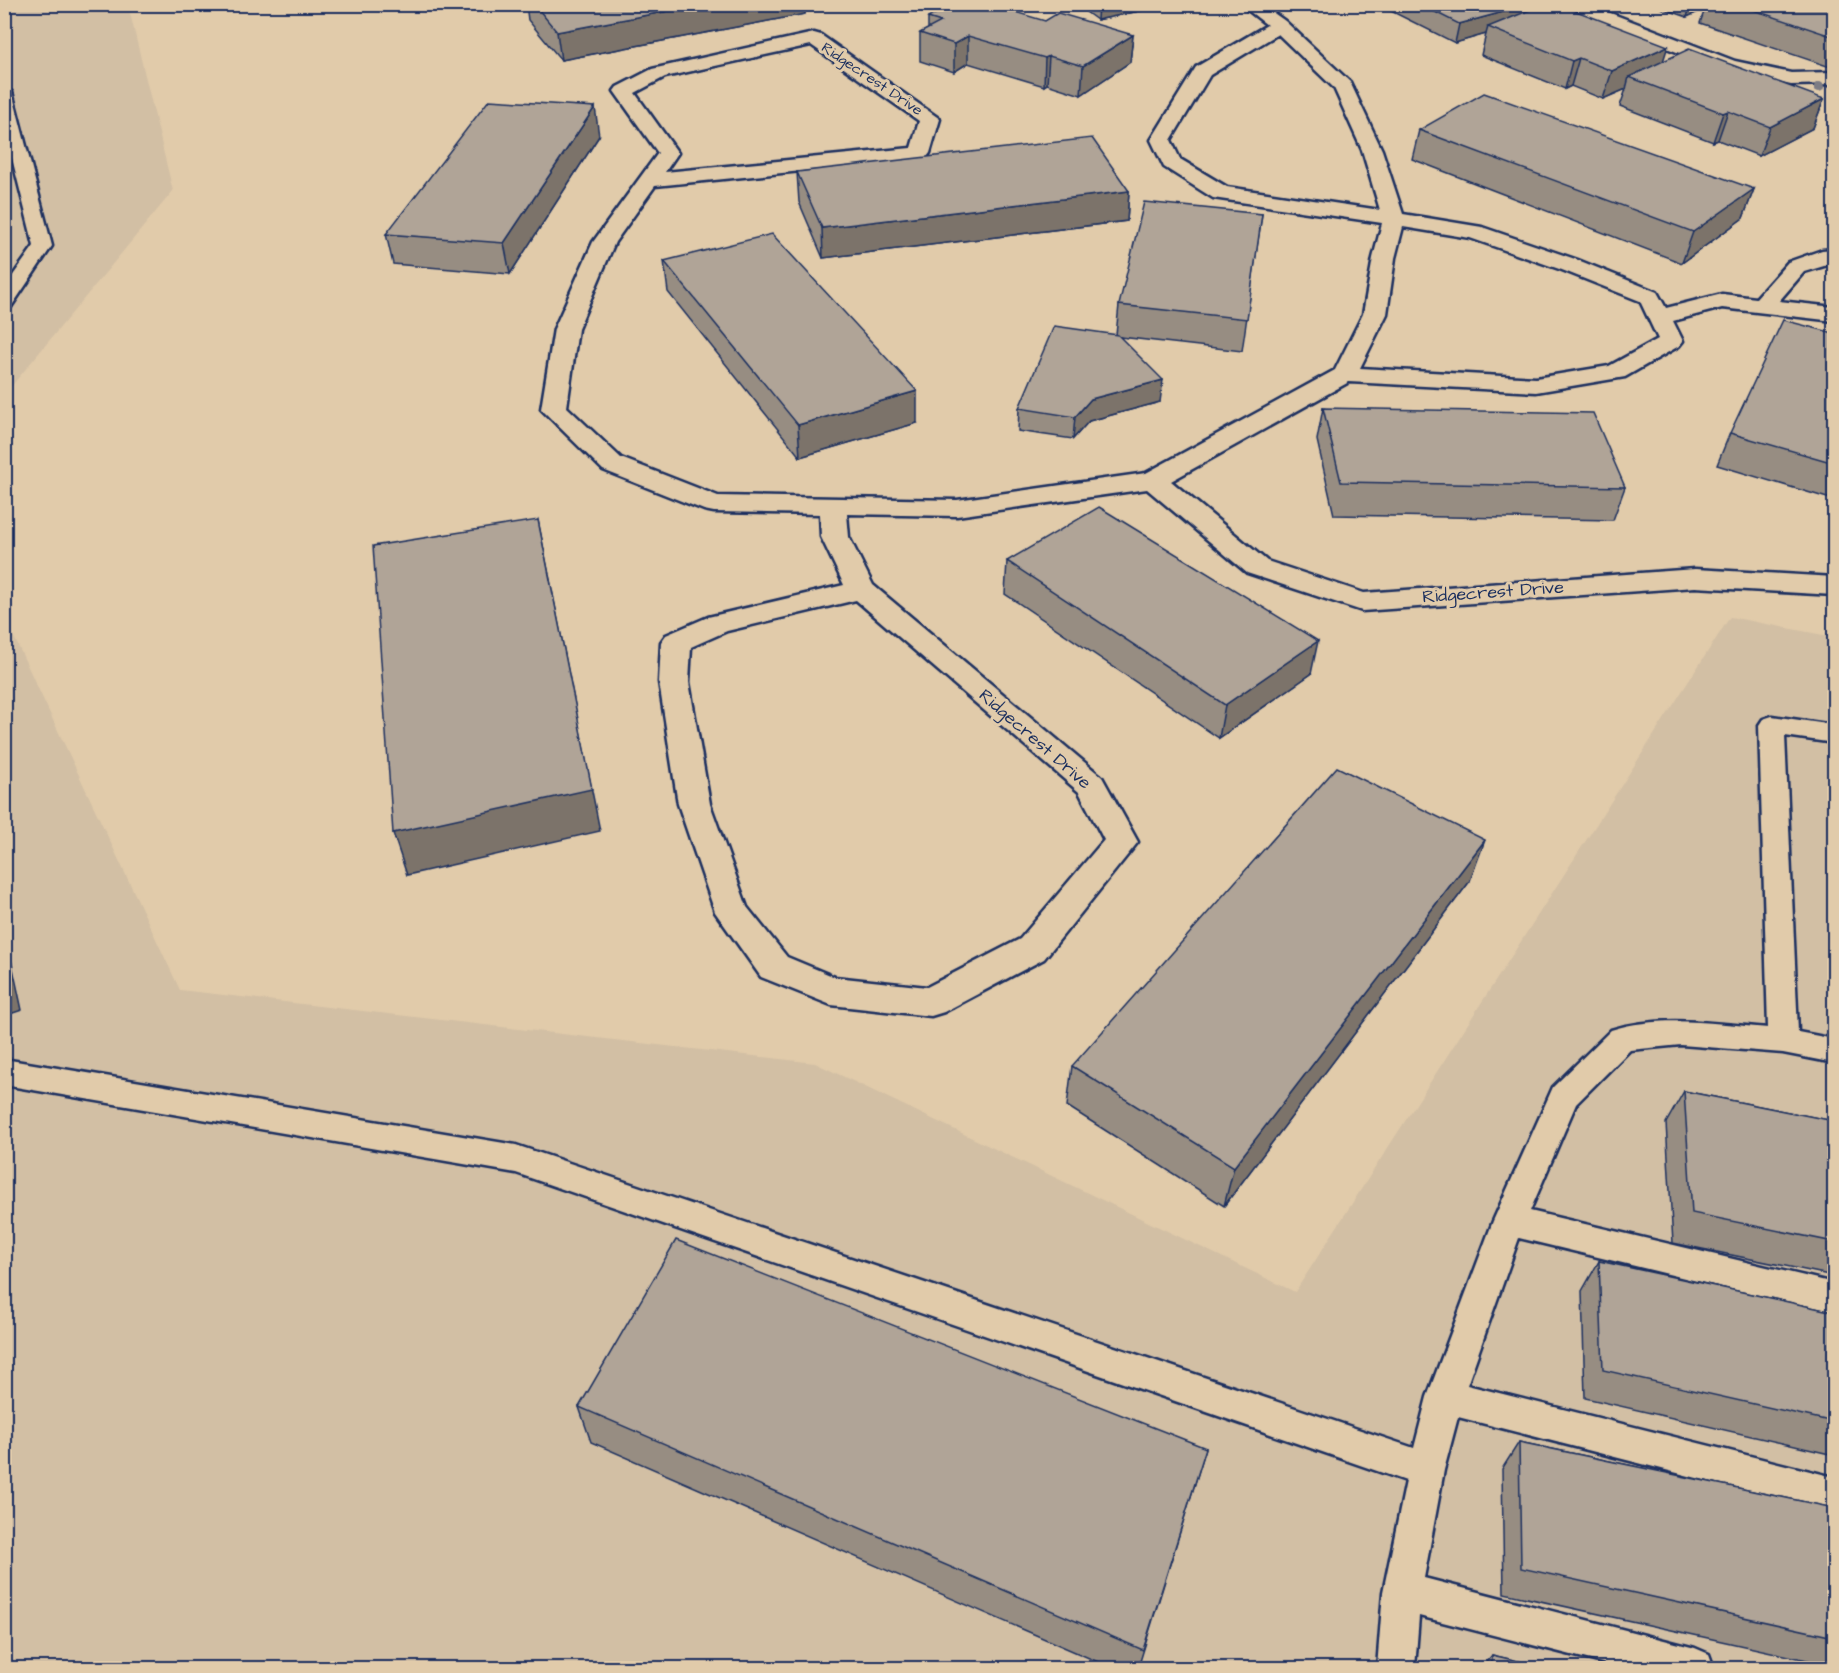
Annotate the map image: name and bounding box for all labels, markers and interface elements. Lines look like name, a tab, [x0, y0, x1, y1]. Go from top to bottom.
street label: Ridgecrest Drive	[817, 37, 927, 122]
street label: Ridgecrest Drive	[1421, 575, 1565, 610]
street label: Ridgecrest Drive	[973, 683, 1097, 796]

